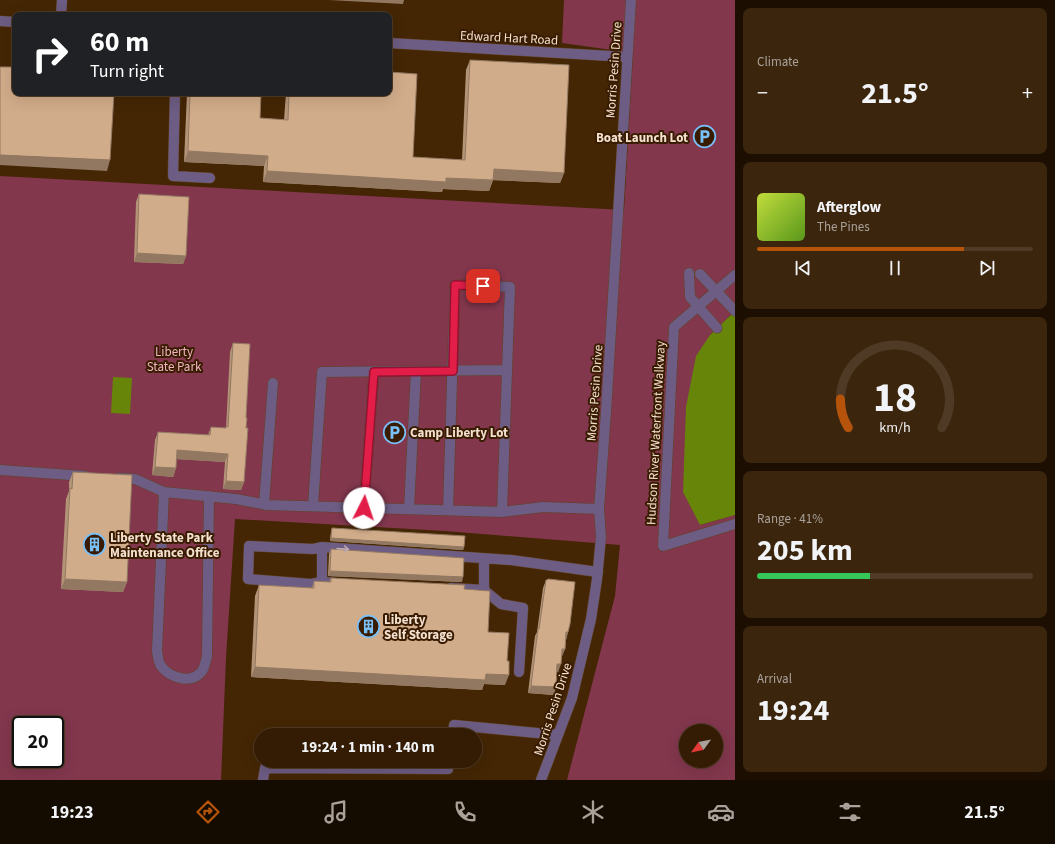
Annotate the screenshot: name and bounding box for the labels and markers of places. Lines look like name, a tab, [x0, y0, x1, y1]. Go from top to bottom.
parking icon: Boat Launch Lot	[691, 124, 717, 150]
place label: Boat Launch Lot	[596, 129, 688, 147]
pin	[466, 269, 500, 303]
parking icon: Camp Liberty Lot	[382, 419, 408, 445]
place label: Camp Liberty Lot	[410, 424, 508, 442]
place label: Liberty State Park Maintenance Office	[110, 529, 220, 562]
building icon: Liberty State Park Maintenance Office	[81, 531, 107, 557]
place label: Liberty Self Storage	[384, 611, 453, 644]
building icon: Liberty Self Storage	[356, 613, 382, 639]

